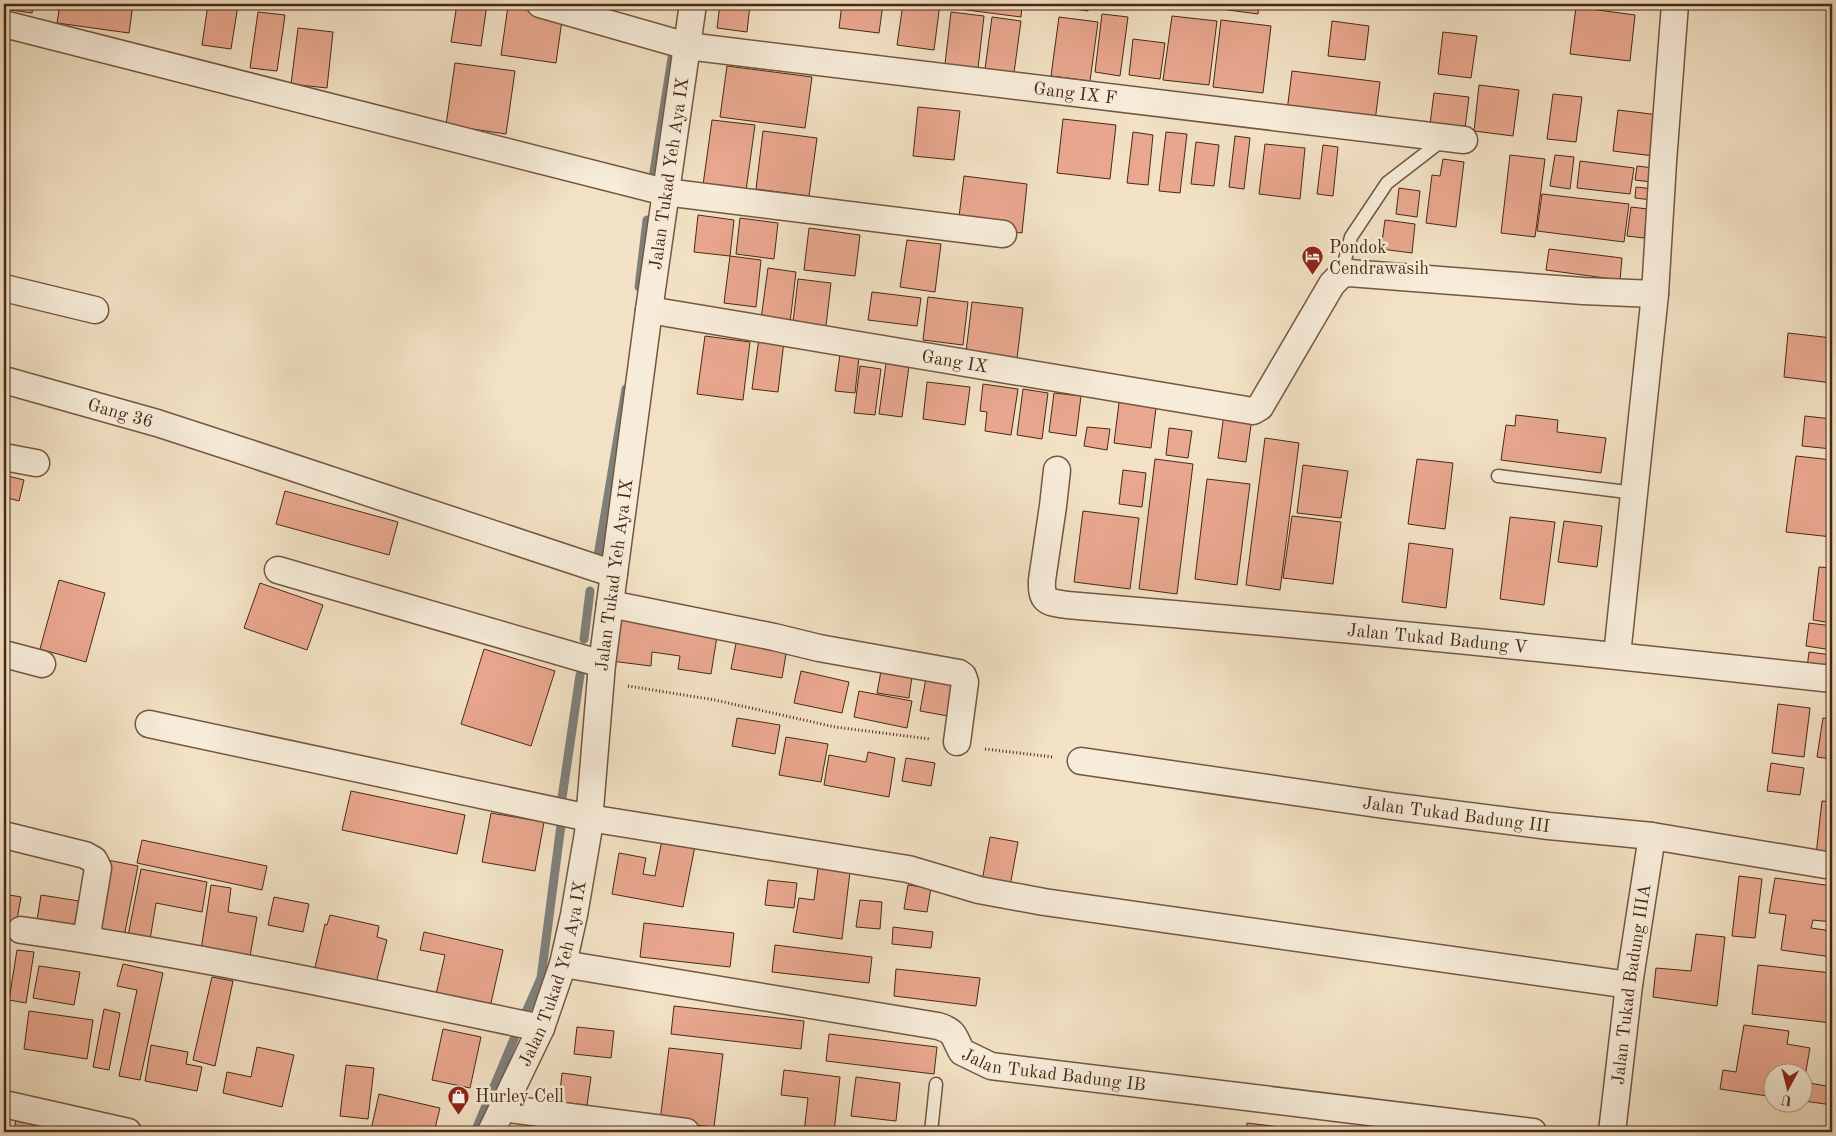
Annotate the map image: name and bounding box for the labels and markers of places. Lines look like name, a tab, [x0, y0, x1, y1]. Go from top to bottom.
place label: Pondok Cendrawasih	[1329, 239, 1429, 278]
hotel icon: Pondok Cendrawasih	[1301, 245, 1325, 276]
shop icon: Hurley Cell	[447, 1084, 471, 1115]
place label: Hurley Cell	[475, 1088, 564, 1106]

